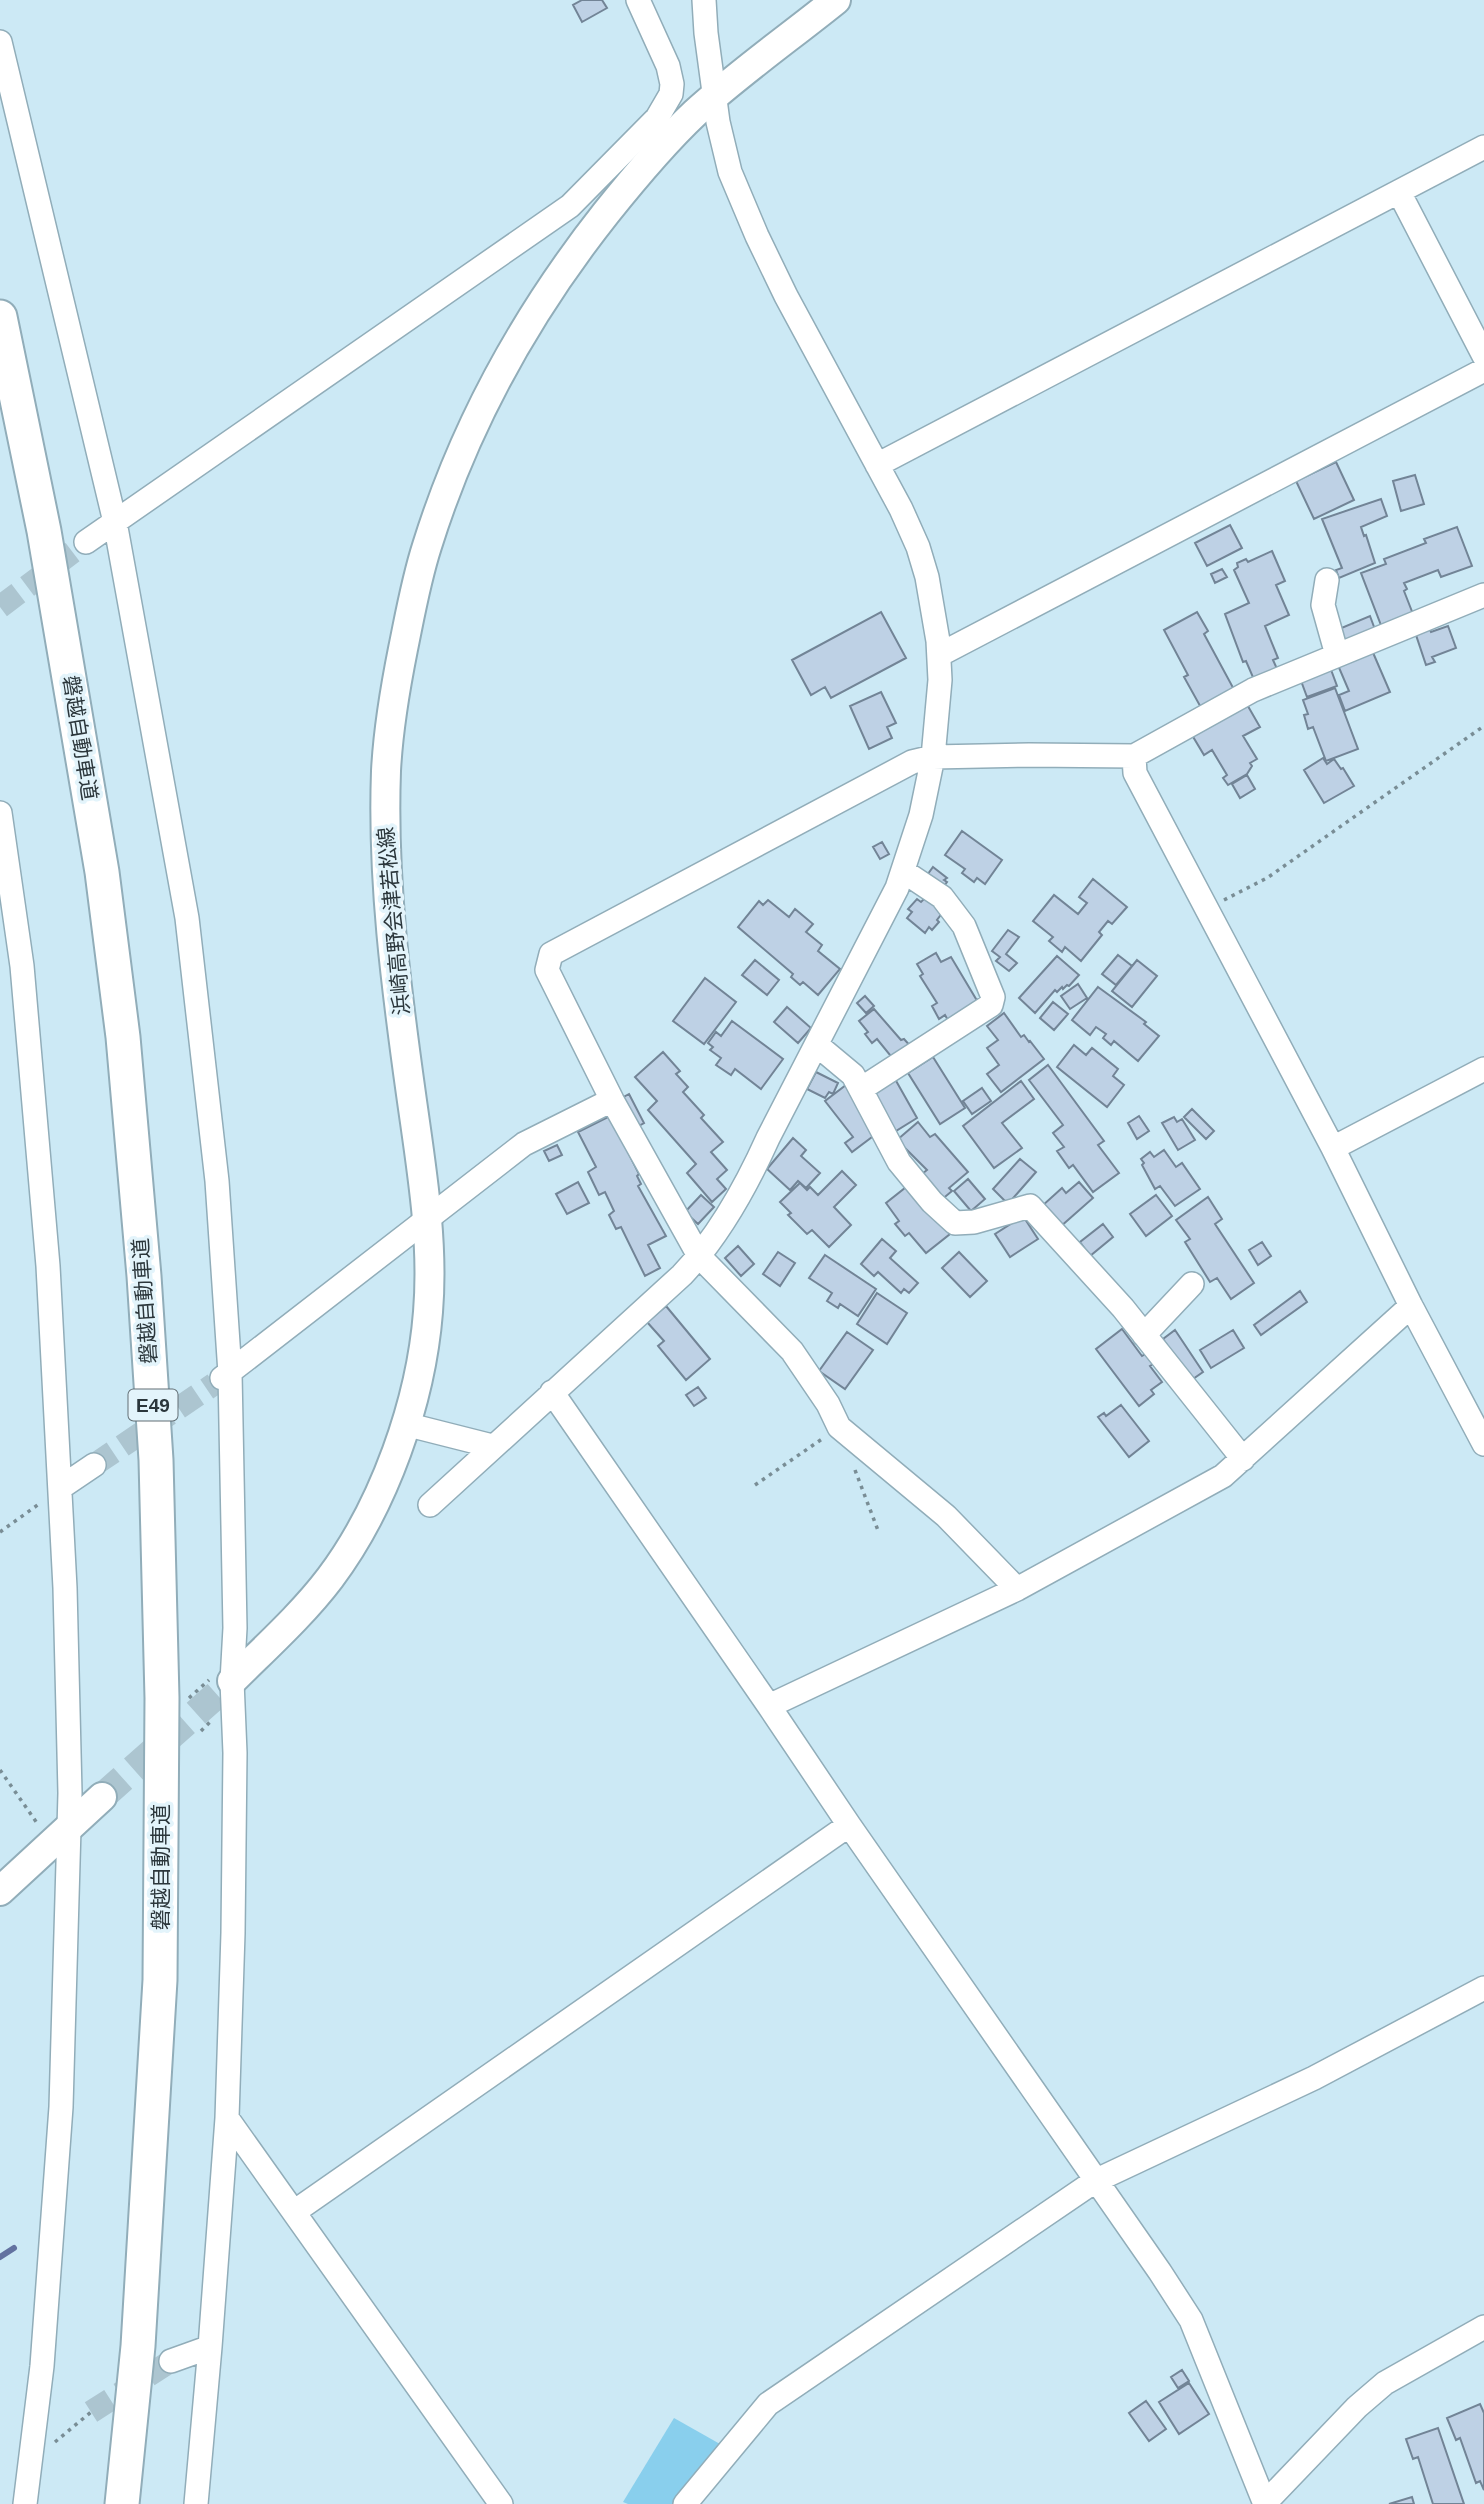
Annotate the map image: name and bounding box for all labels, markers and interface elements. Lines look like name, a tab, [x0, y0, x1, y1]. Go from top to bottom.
street label: 磐越自動車道	[59, 674, 102, 802]
street label: 浜崎高野会津若松線	[374, 826, 413, 1016]
street label: 磐越自動車道	[129, 1237, 160, 1365]
road number: E49	[128, 1390, 178, 1420]
street label: 磐越自動車道	[149, 1804, 172, 1930]

